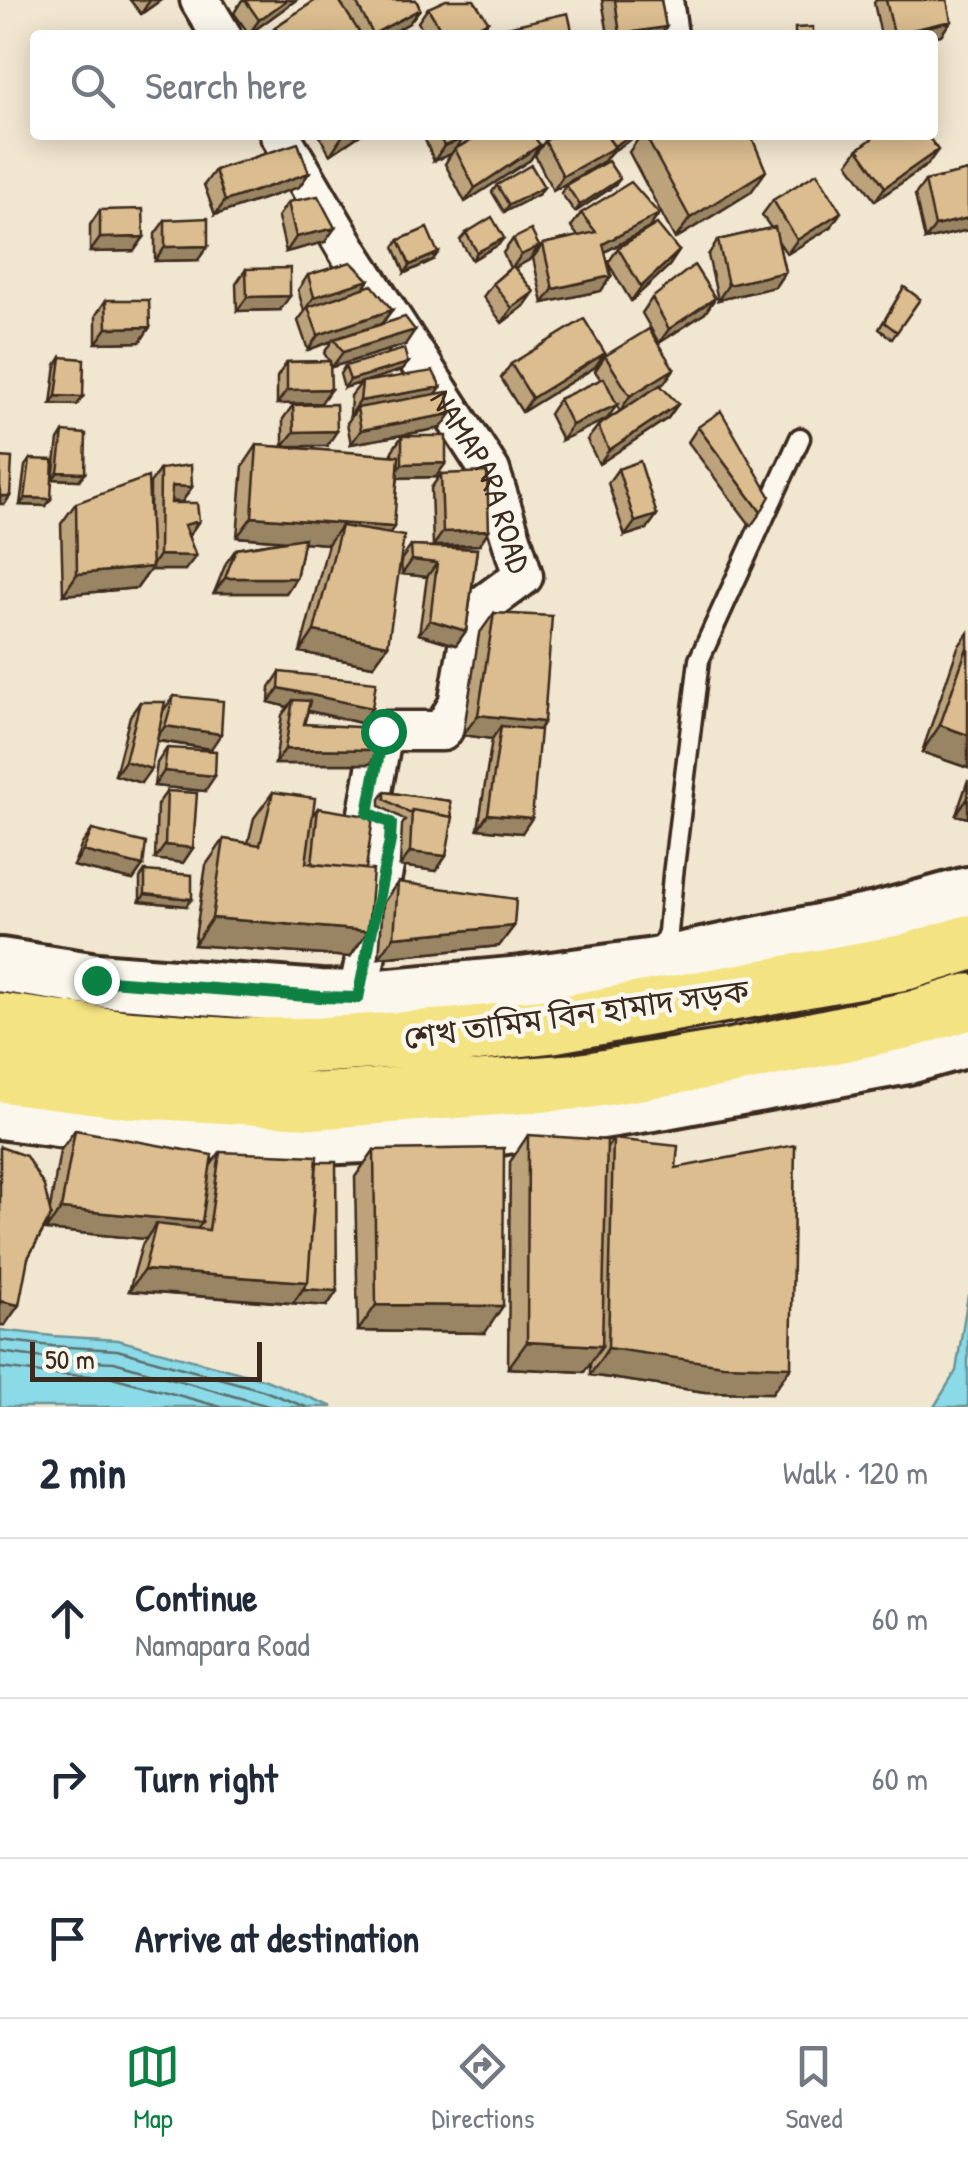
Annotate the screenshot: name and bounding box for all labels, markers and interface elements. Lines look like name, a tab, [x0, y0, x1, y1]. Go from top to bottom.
search box	[30, 30, 938, 140]
icon: search	[65, 58, 120, 113]
text: Search here	[145, 59, 307, 111]
street label: NAMAPARA ROAD	[421, 381, 542, 578]
route start	[361, 709, 407, 755]
route end	[74, 958, 120, 1004]
street label: শেখ তামিম বিন হামাদ সড়ক	[401, 968, 753, 1060]
scale bar	[30, 1337, 262, 1382]
text: 50 m	[45, 1340, 95, 1378]
text: 2 min	[40, 1444, 126, 1501]
text: Walk · 120 m	[783, 1451, 928, 1494]
text: Continue	[135, 1571, 257, 1623]
icon: ahead	[40, 1591, 95, 1646]
text: 60 m	[872, 1597, 928, 1640]
text: Namapara Road	[135, 1623, 310, 1666]
icon: right	[40, 1751, 95, 1806]
text: Turn right	[135, 1752, 278, 1804]
text: 60 m	[872, 1757, 928, 1800]
icon: arrive	[40, 1911, 95, 1966]
text: Arrive at destination	[135, 1912, 419, 1964]
tab: Map	[125, 2039, 180, 2137]
tab: Directions	[431, 2039, 534, 2137]
tab: Saved	[785, 2039, 843, 2137]

